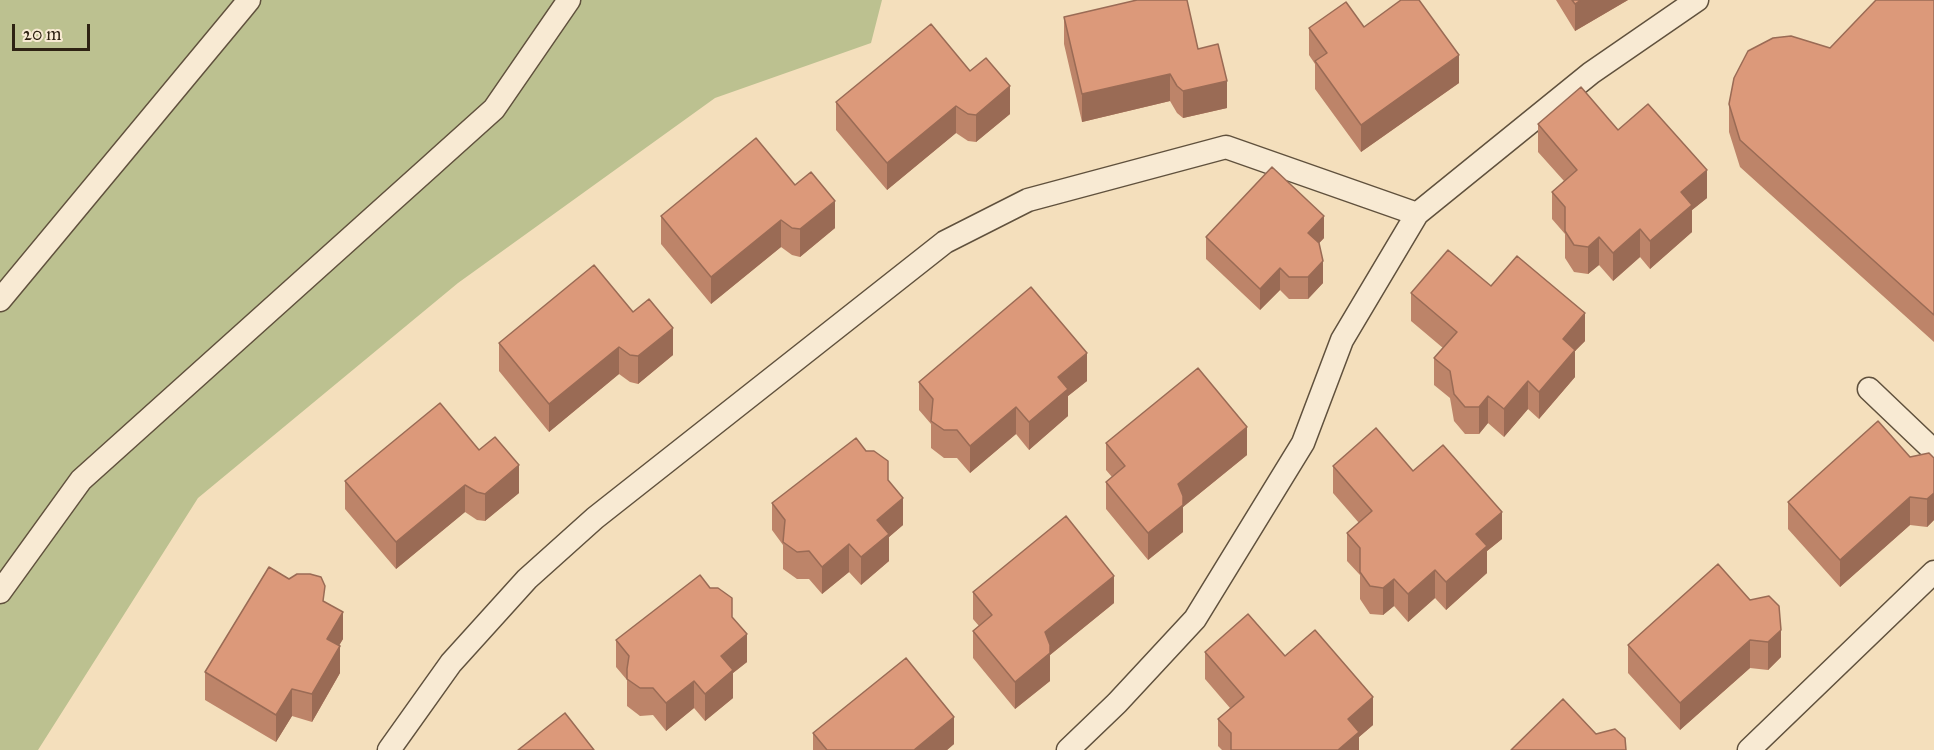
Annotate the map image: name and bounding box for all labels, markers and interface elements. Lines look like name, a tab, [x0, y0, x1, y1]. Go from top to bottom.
scale bar	[15, 12, 93, 50]
text: 20 m	[23, 23, 61, 45]

